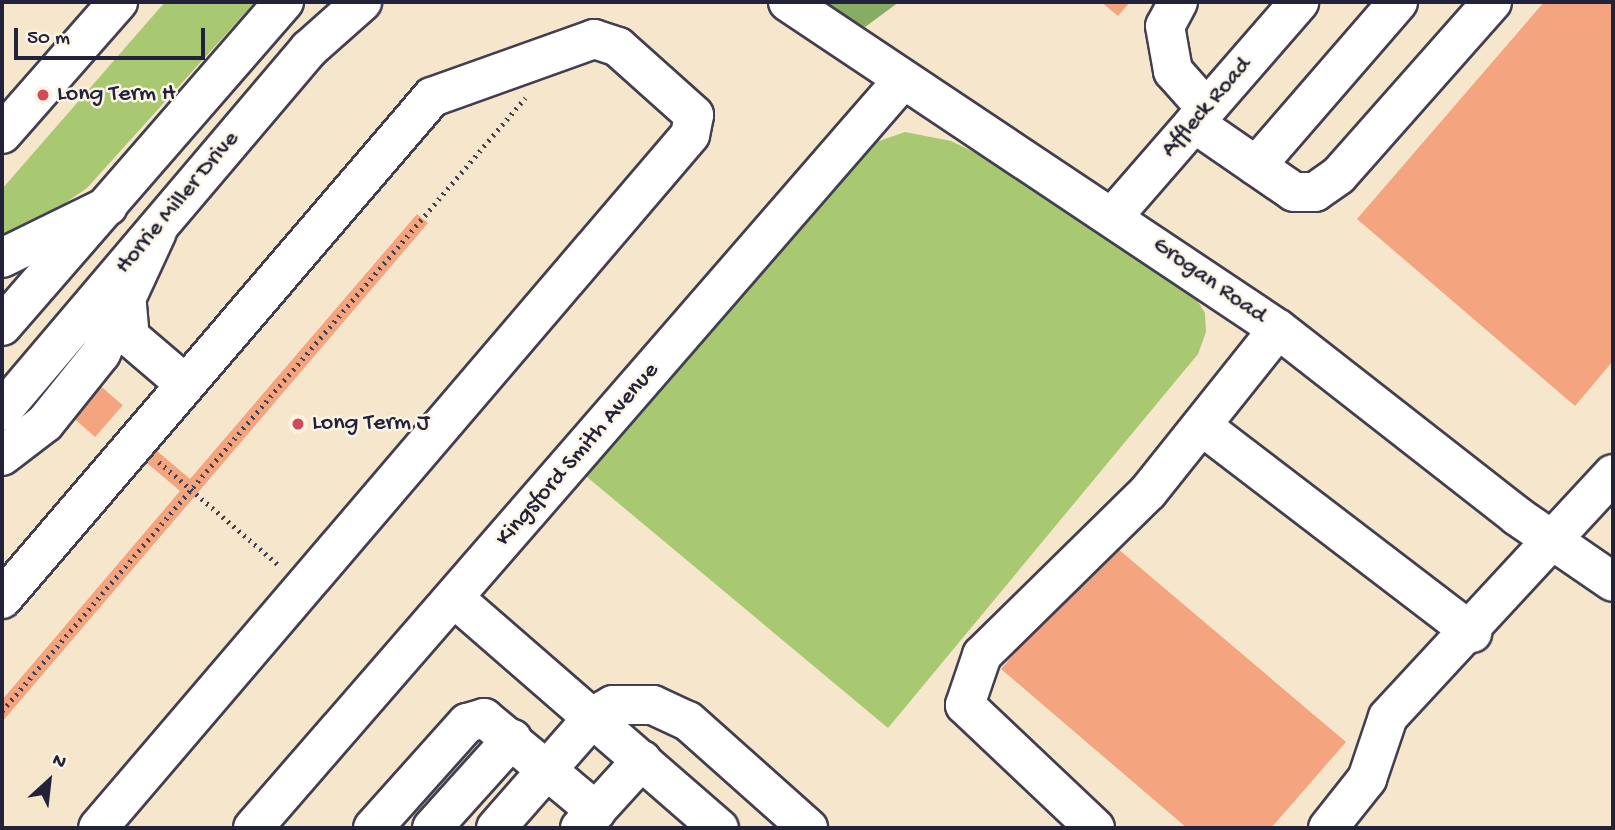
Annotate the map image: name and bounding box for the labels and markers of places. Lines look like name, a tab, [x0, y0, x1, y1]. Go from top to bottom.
place label: Long Term H	[57, 81, 176, 109]
marker: Long Term H	[35, 87, 51, 103]
place label: Long Term J	[312, 410, 430, 438]
marker: Long Term J	[290, 416, 306, 432]

